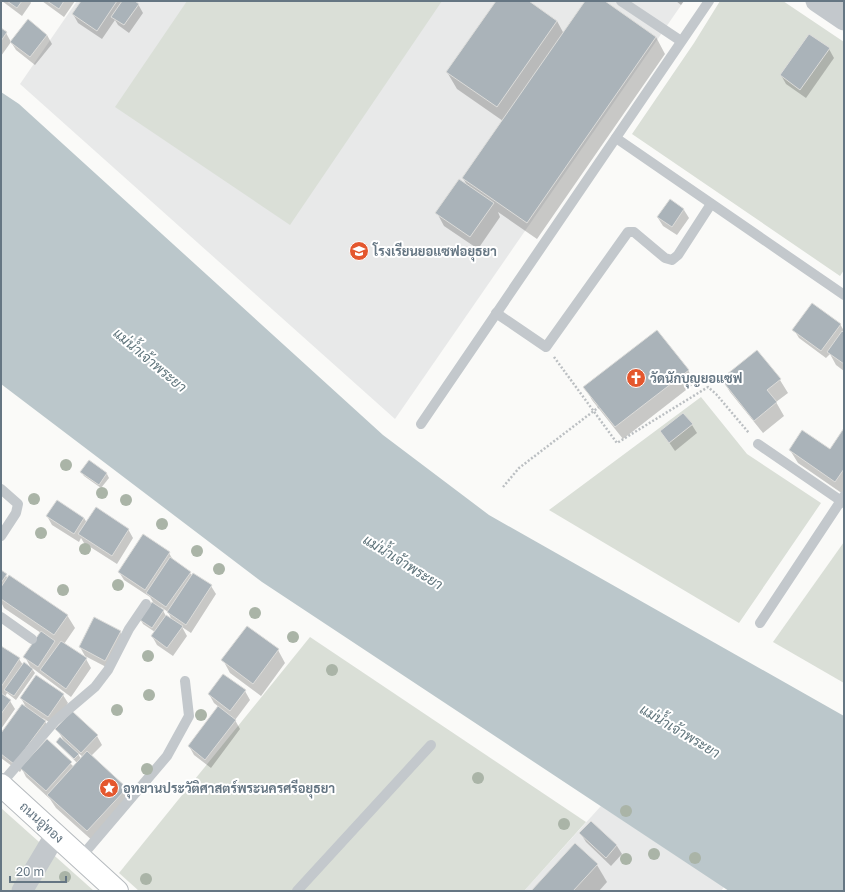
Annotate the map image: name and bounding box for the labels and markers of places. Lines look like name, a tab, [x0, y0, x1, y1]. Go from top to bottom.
school or university icon: โรงเรียนยอแซฟอยุธยา	[348, 240, 370, 262]
place label: โรงเรียนยอแซฟอยุธยา	[372, 242, 497, 262]
church icon: วัดนักบุญยอแซฟ	[625, 367, 647, 389]
place label: วัดนักบุญยอแซฟ	[650, 370, 742, 389]
place icon: อุทยานประวัติศาสตร์พระนครศรีอยุธยา	[98, 777, 120, 799]
place label: อุทยานประวัติศาสตร์พระนครศรีอยุธยา	[123, 779, 335, 799]

